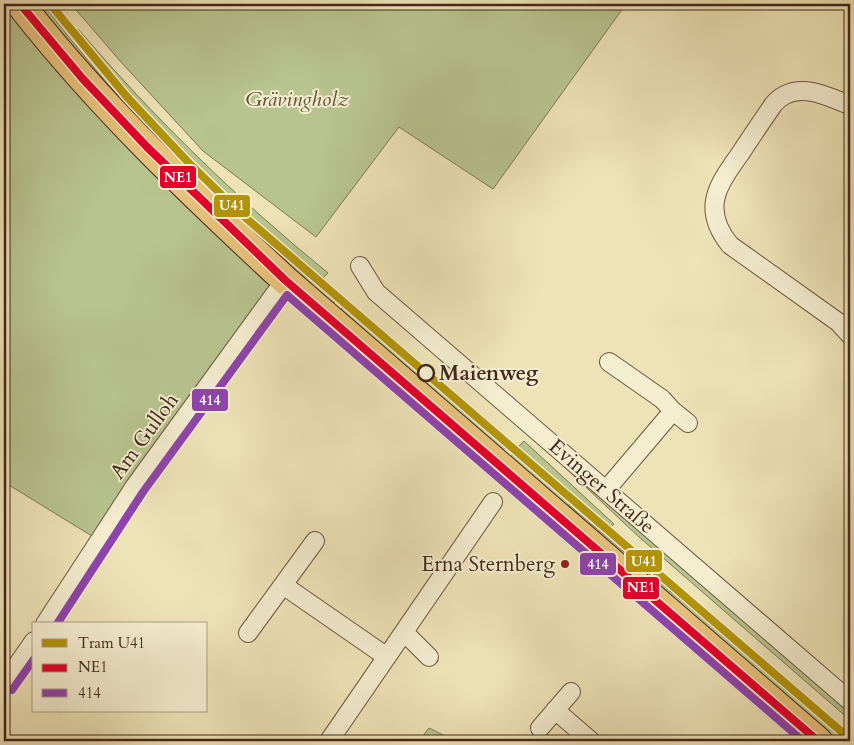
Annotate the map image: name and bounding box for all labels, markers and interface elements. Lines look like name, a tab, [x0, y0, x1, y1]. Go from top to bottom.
park label: Grävingholz	[245, 85, 349, 114]
line badge: NE1	[159, 165, 197, 189]
text: NE1	[164, 168, 192, 187]
line badge: U41	[213, 194, 251, 218]
text: U41	[219, 196, 245, 215]
place label: Maienweg	[439, 359, 539, 388]
marker: Maienweg	[417, 364, 435, 382]
street label: Am Gulloh	[103, 387, 186, 485]
line badge: 414	[191, 388, 229, 412]
text: 414	[199, 391, 221, 410]
street label: Evinger Straße	[542, 432, 661, 541]
line badge: U41	[625, 549, 663, 573]
place label: Erna Sternberg	[421, 550, 555, 579]
line badge: 414	[579, 552, 617, 576]
text: U41	[631, 552, 657, 571]
text: 414	[587, 555, 609, 574]
marker: Erna Sternberg	[559, 558, 571, 570]
line badge: NE1	[622, 576, 660, 600]
text: NE1	[627, 578, 655, 597]
legend	[32, 622, 208, 712]
text: Tram U41	[78, 633, 145, 653]
text: NE1	[78, 657, 108, 677]
text: 414	[78, 683, 101, 703]

